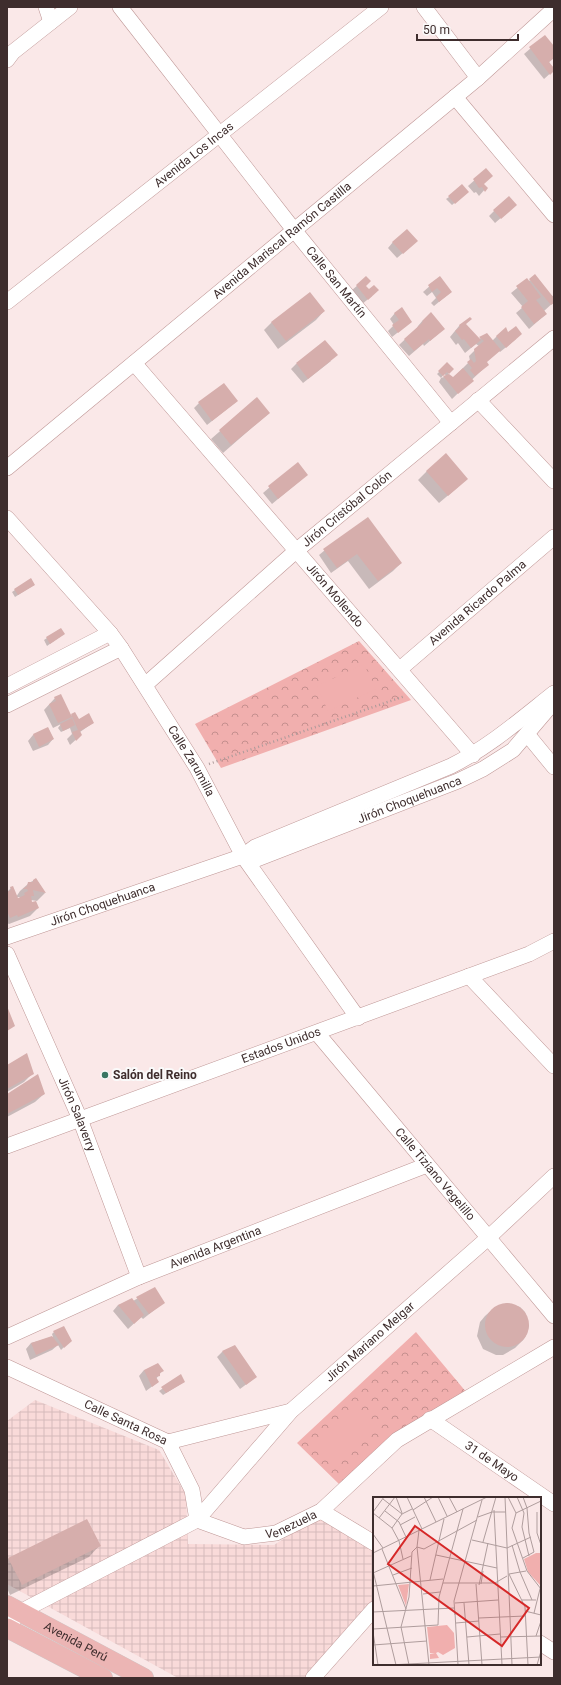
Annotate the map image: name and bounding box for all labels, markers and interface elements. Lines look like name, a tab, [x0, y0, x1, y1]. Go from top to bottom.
scale bar	[417, 16, 518, 42]
text: 50 m	[423, 23, 450, 37]
street label: Avenida Los Incas	[151, 119, 236, 190]
street label: Avenida Mariscal Ramón Castilla	[210, 179, 354, 302]
street label: Calle San Martín	[303, 244, 369, 321]
street label: Jirón Cristóbal Colón	[299, 468, 395, 550]
street label: Avenida Ricardo Palma	[426, 557, 529, 648]
street label: Jirón Mollendo	[303, 560, 366, 630]
street label: Calle Zarumilla	[165, 723, 218, 799]
street label: Jirón Choquehuanca	[356, 773, 464, 826]
street label: Jirón Choquehuanca	[48, 880, 157, 929]
street label: Estados Unidos	[239, 1024, 323, 1066]
place label: Salón del Reino	[113, 1068, 197, 1082]
marker: Salón del Reino	[100, 1070, 110, 1080]
street label: Jirón Salaverry	[55, 1075, 99, 1154]
street label: Calle Tiziano Vegelillo	[392, 1125, 478, 1223]
street label: Avenida Argentina	[168, 1223, 263, 1271]
street label: Jirón Mariano Melgar	[322, 1299, 417, 1385]
street label: Calle Santa Rosa	[82, 1397, 170, 1448]
street label: 31 de Mayo	[462, 1438, 522, 1485]
inset map	[373, 1497, 541, 1665]
street label: Venezuela	[264, 1507, 319, 1541]
street label: Avenida Perú	[42, 1619, 110, 1664]

